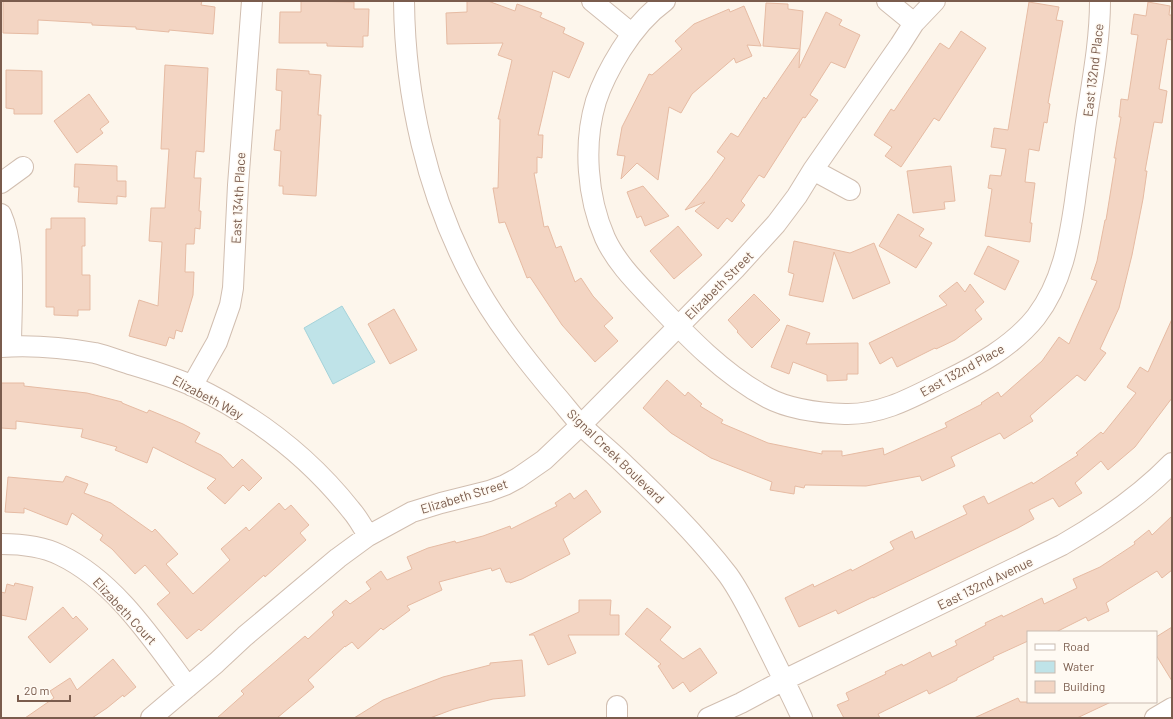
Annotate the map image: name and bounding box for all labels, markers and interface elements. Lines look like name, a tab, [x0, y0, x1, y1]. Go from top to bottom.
street label: East 132nd Place	[1079, 22, 1107, 118]
street label: East 134th Place	[228, 152, 248, 244]
street label: Elizabeth Street	[681, 247, 757, 323]
street label: East 132nd Place	[917, 340, 1007, 400]
street label: Elizabeth Way	[170, 372, 246, 422]
street label: Signal Creek Boulevard	[564, 405, 668, 507]
street label: Elizabeth Street	[418, 475, 510, 517]
street label: East 132nd Avenue	[935, 553, 1035, 613]
street label: Elizabeth Court	[90, 574, 160, 648]
legend	[1027, 631, 1157, 703]
text: Road	[1063, 639, 1090, 653]
text: Water	[1063, 659, 1095, 673]
scale bar	[18, 677, 70, 703]
text: Building	[1063, 679, 1105, 693]
text: 20 m	[24, 683, 50, 697]

